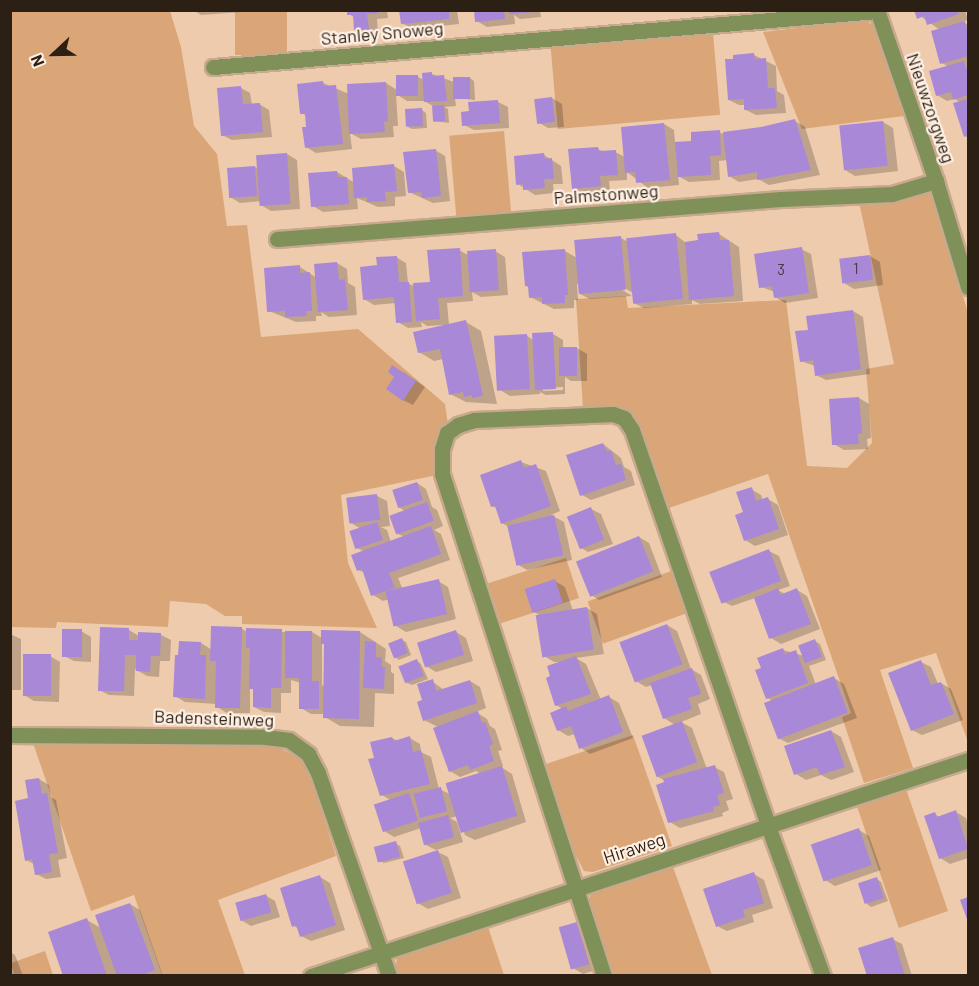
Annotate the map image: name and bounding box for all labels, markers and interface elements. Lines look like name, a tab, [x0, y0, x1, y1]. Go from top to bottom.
street label: Stanley Snoweg	[320, 17, 444, 49]
north arrow	[24, 24, 84, 84]
street label: Nieuwzorgweg	[902, 50, 960, 166]
text: N	[26, 52, 48, 69]
street label: Palmstonweg	[553, 180, 659, 208]
house number: 1	[853, 260, 859, 278]
house number: 3	[777, 261, 785, 279]
street label: Badensteinweg	[154, 705, 274, 731]
street label: Hiraweg	[600, 828, 668, 868]

